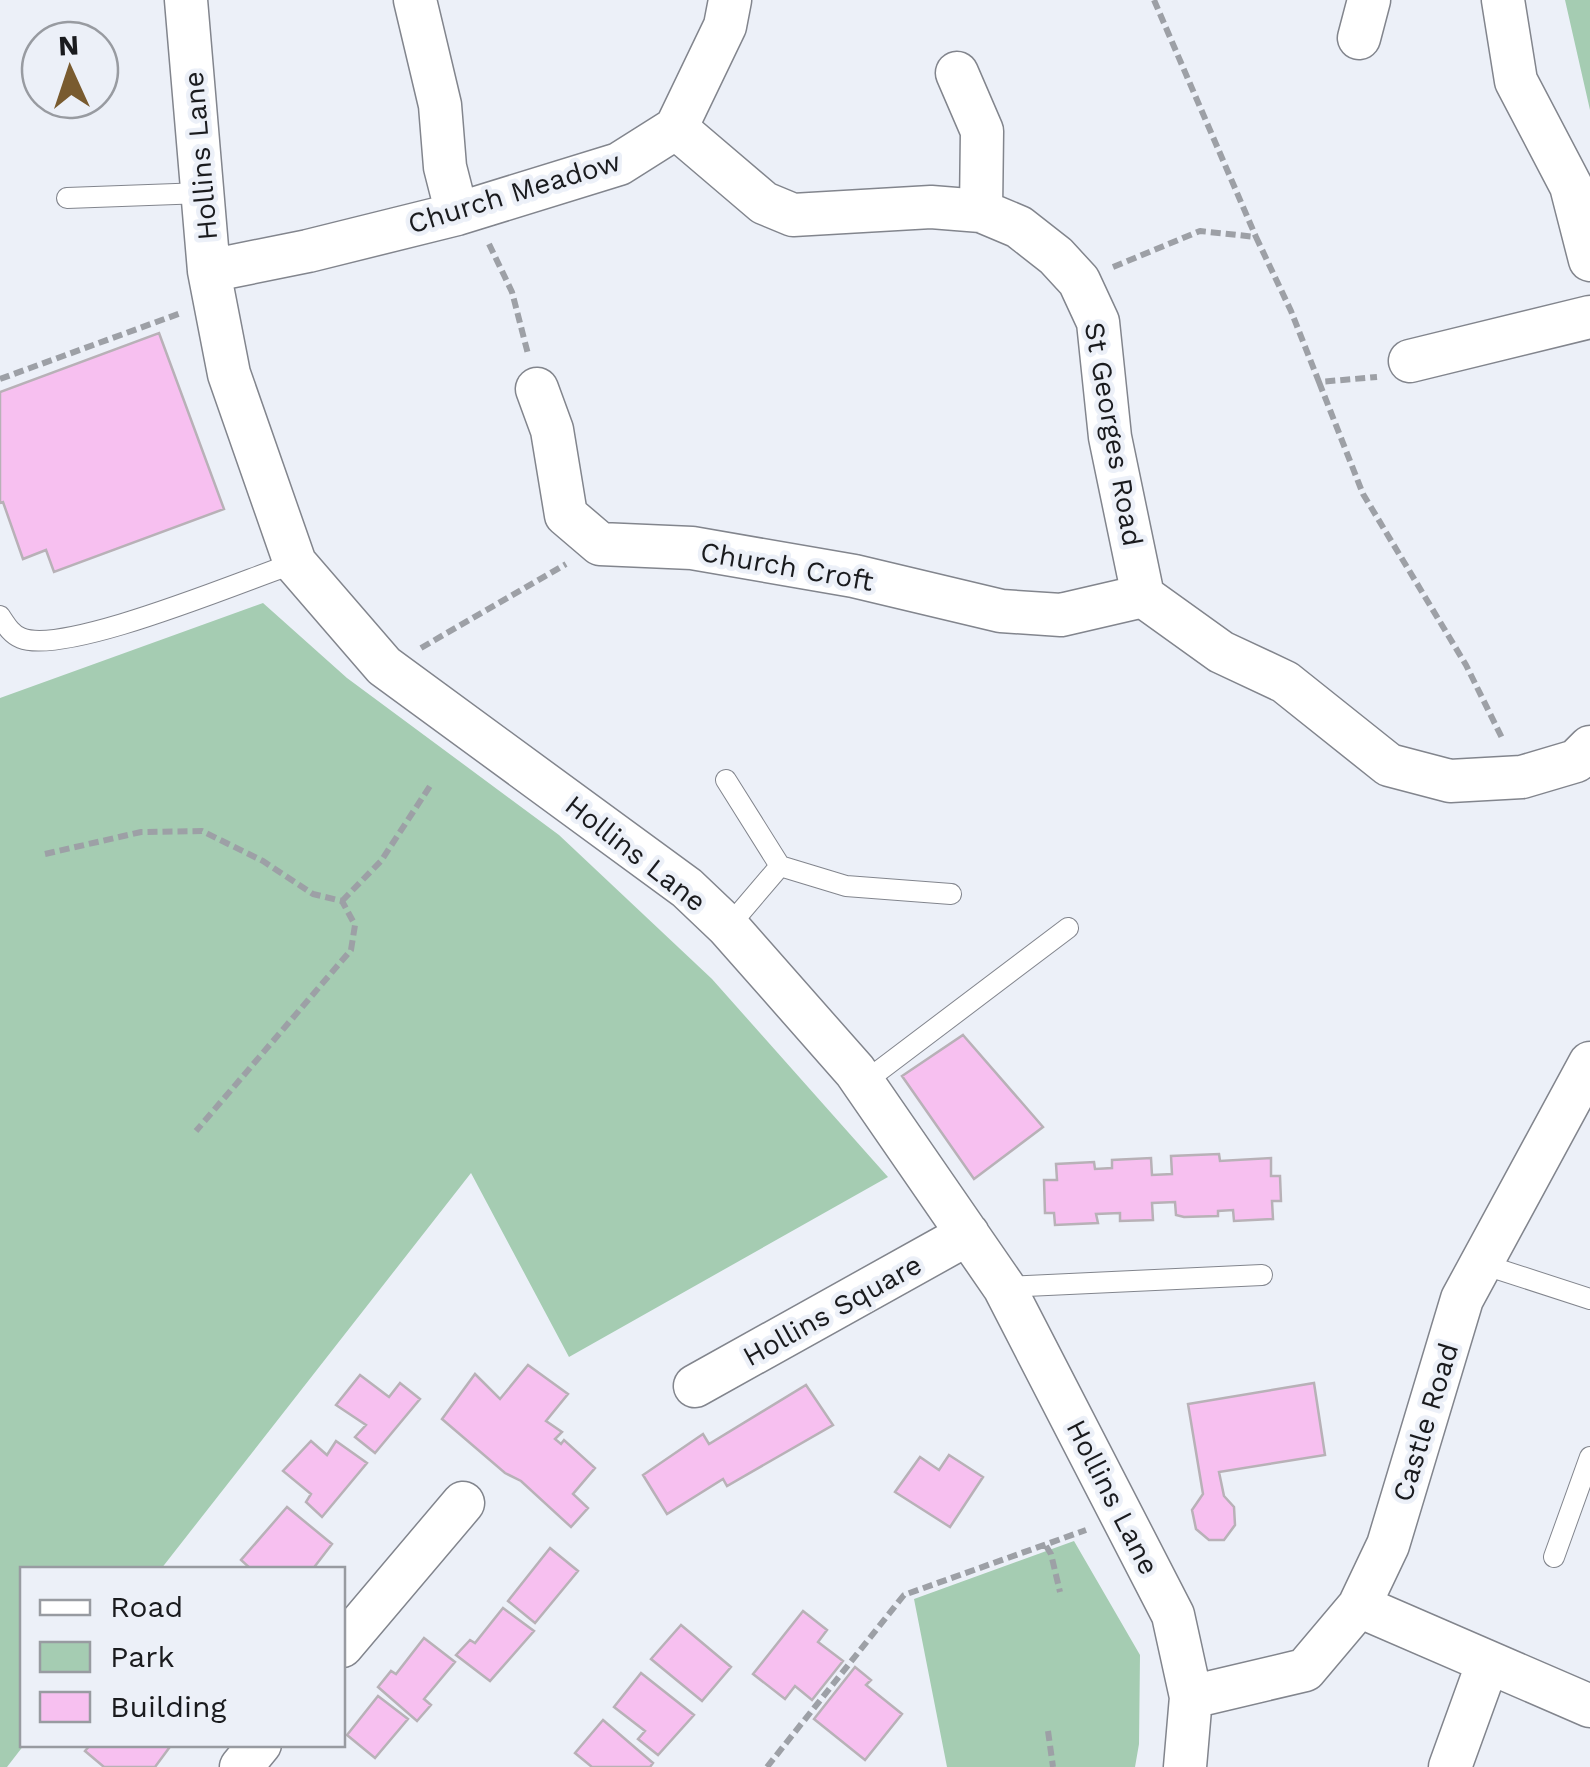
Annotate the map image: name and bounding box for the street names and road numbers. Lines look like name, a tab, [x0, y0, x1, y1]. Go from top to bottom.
street label: Hollins Lane	[177, 70, 224, 242]
street label: Church Meadow	[404, 144, 624, 240]
street label: St Georges Road	[1078, 319, 1149, 549]
street label: Church Croft	[698, 535, 876, 598]
street label: Hollins Lane	[559, 788, 713, 919]
street label: Hollins Square	[737, 1248, 927, 1373]
street label: Castle Road	[1386, 1339, 1465, 1505]
street label: Hollins Lane	[1059, 1414, 1166, 1580]

